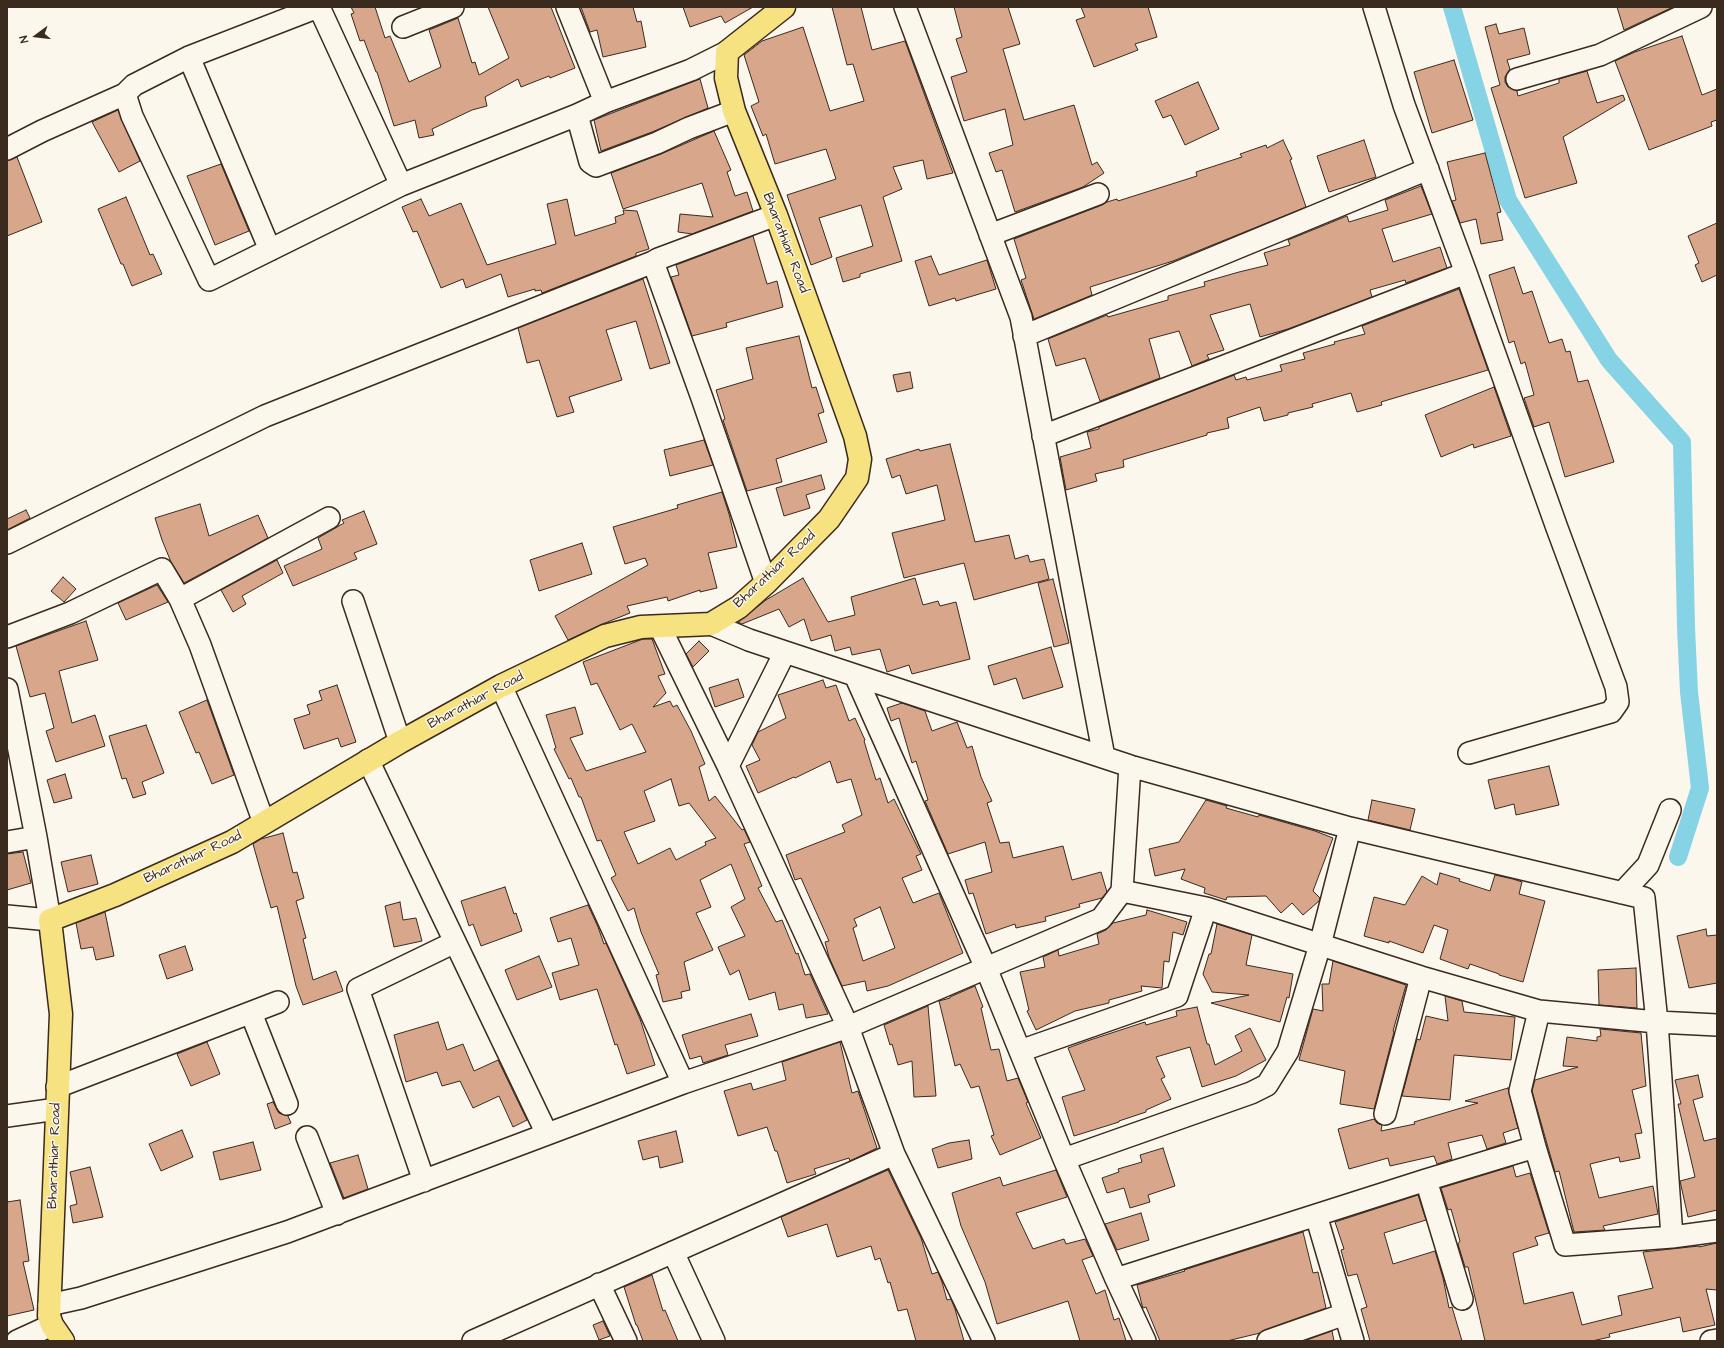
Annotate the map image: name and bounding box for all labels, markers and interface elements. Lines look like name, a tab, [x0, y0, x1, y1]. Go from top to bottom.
north arrow	[16, 16, 56, 56]
text: N	[16, 34, 32, 45]
street label: Bharathiar Road	[758, 190, 812, 296]
street label: Bharathiar Road	[730, 528, 820, 612]
street label: Bharathiar Road	[425, 669, 527, 733]
street label: Bharathiar Road	[141, 828, 245, 888]
street label: Bharathiar Road	[45, 1103, 65, 1209]

